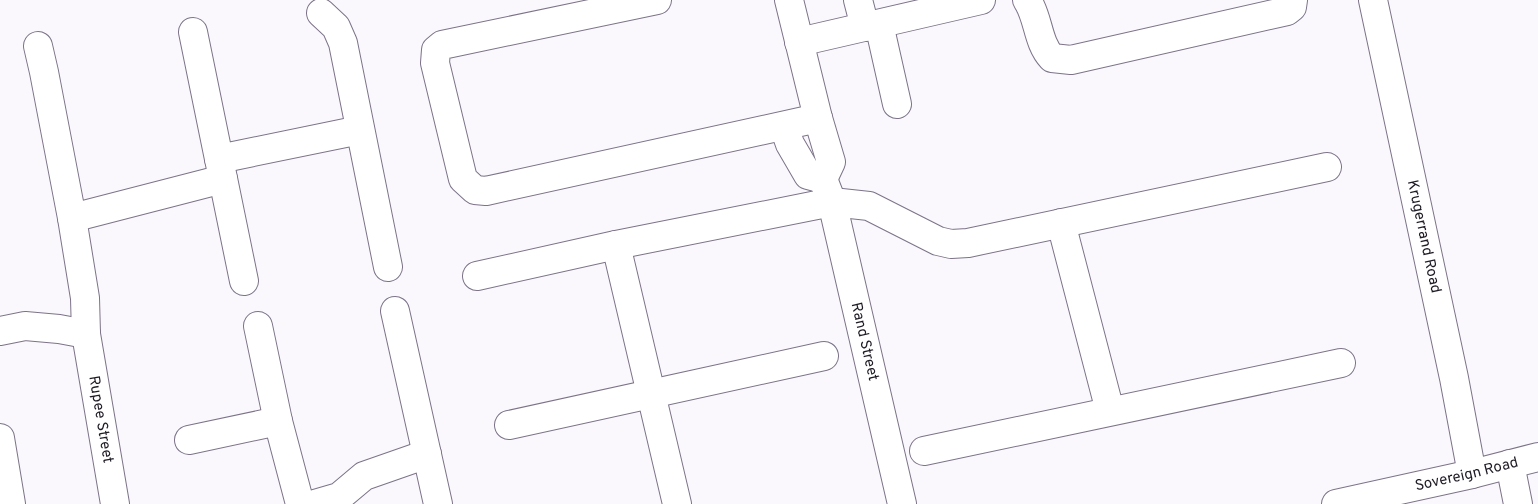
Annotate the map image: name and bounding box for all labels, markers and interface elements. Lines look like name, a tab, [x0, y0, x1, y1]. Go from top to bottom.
street label: Krugerrand Road	[1402, 178, 1445, 295]
street label: Rand Street	[846, 301, 883, 383]
street label: Rupee Street	[84, 374, 117, 464]
street label: Sovereign Road	[1413, 453, 1520, 496]

